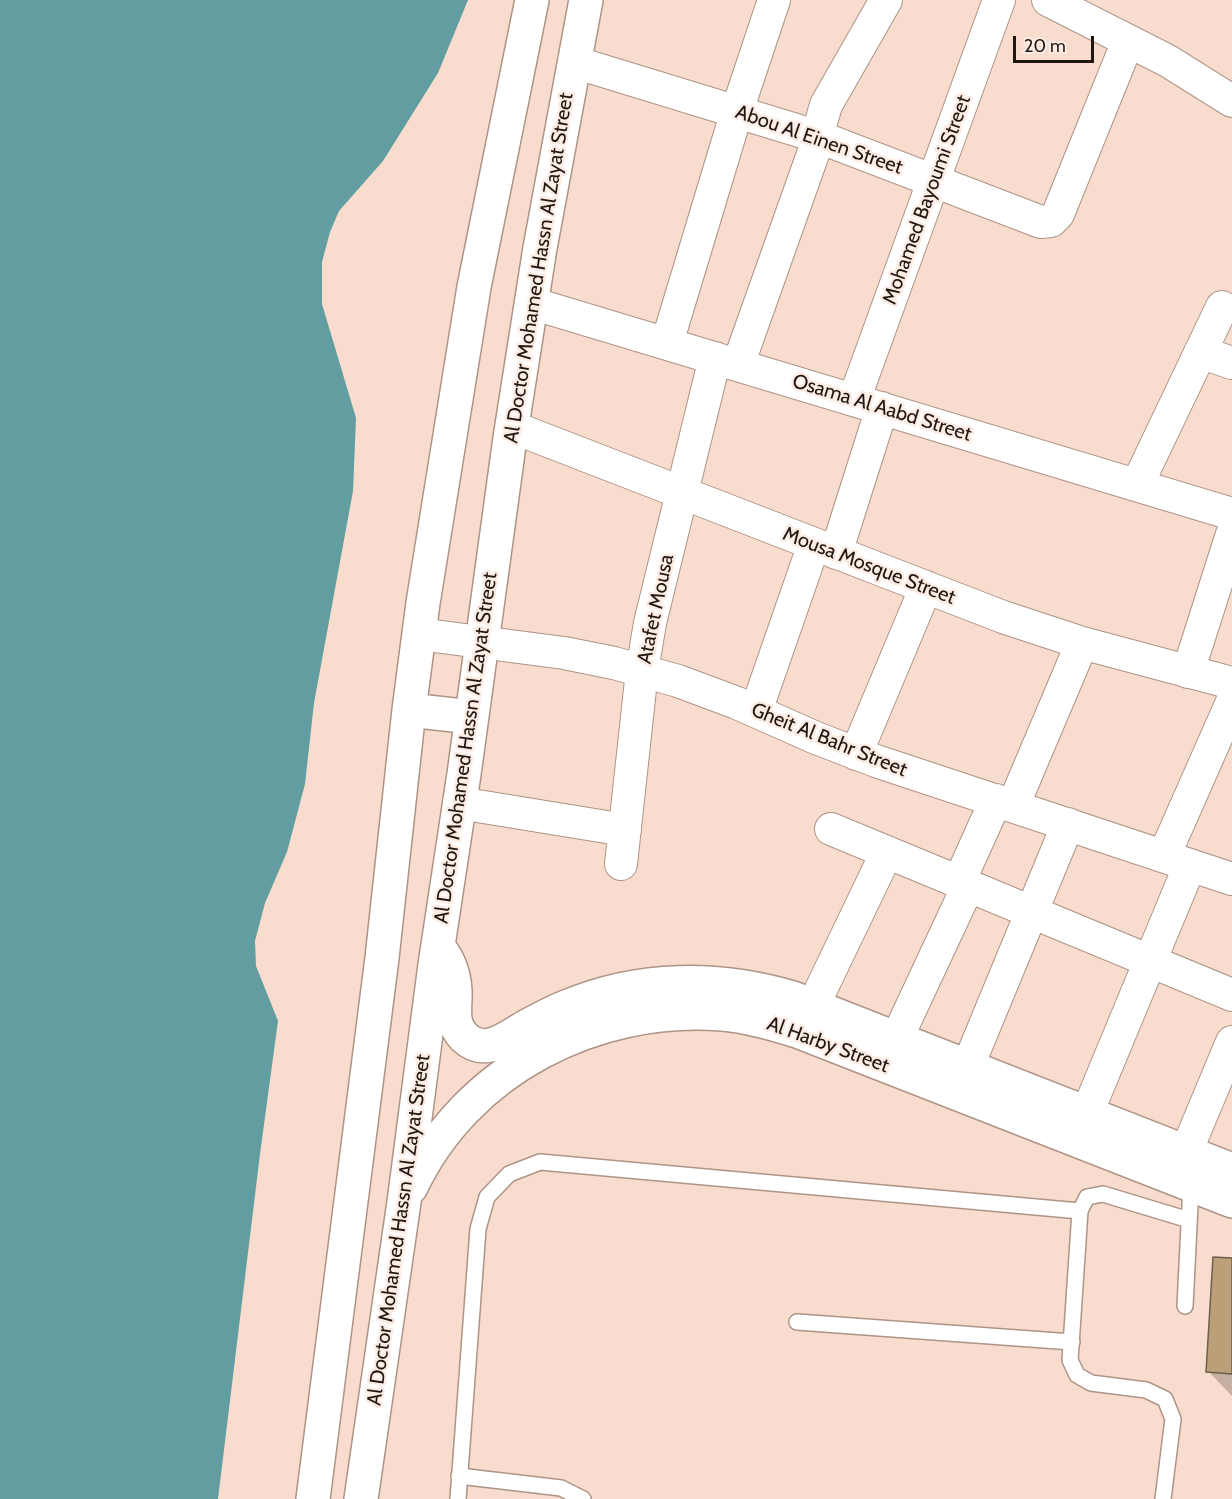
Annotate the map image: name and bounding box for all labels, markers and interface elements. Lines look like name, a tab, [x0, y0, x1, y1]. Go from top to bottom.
scale bar	[1016, 24, 1097, 62]
text: 20 m	[1024, 35, 1066, 57]
street label: Al Doctor Mohamed Hassn Al Zayat Street	[499, 91, 579, 445]
street label: Mohamed Bayoumi Street	[878, 92, 976, 308]
street label: Abou Al Einen Street	[732, 100, 906, 180]
street label: Osama Al Aabd Street	[789, 369, 975, 447]
street label: Mousa Mosque Street	[779, 522, 959, 610]
street label: Atafet Mousa	[633, 552, 679, 666]
street label: Al Doctor Mohamed Hassn Al Zayat Street	[429, 571, 503, 925]
street label: Gheit Al Bahr Street	[748, 698, 910, 782]
street label: Al Harby Street	[764, 1012, 892, 1078]
street label: Al Doctor Mohamed Hassn Al Zayat Street	[362, 1053, 436, 1407]

